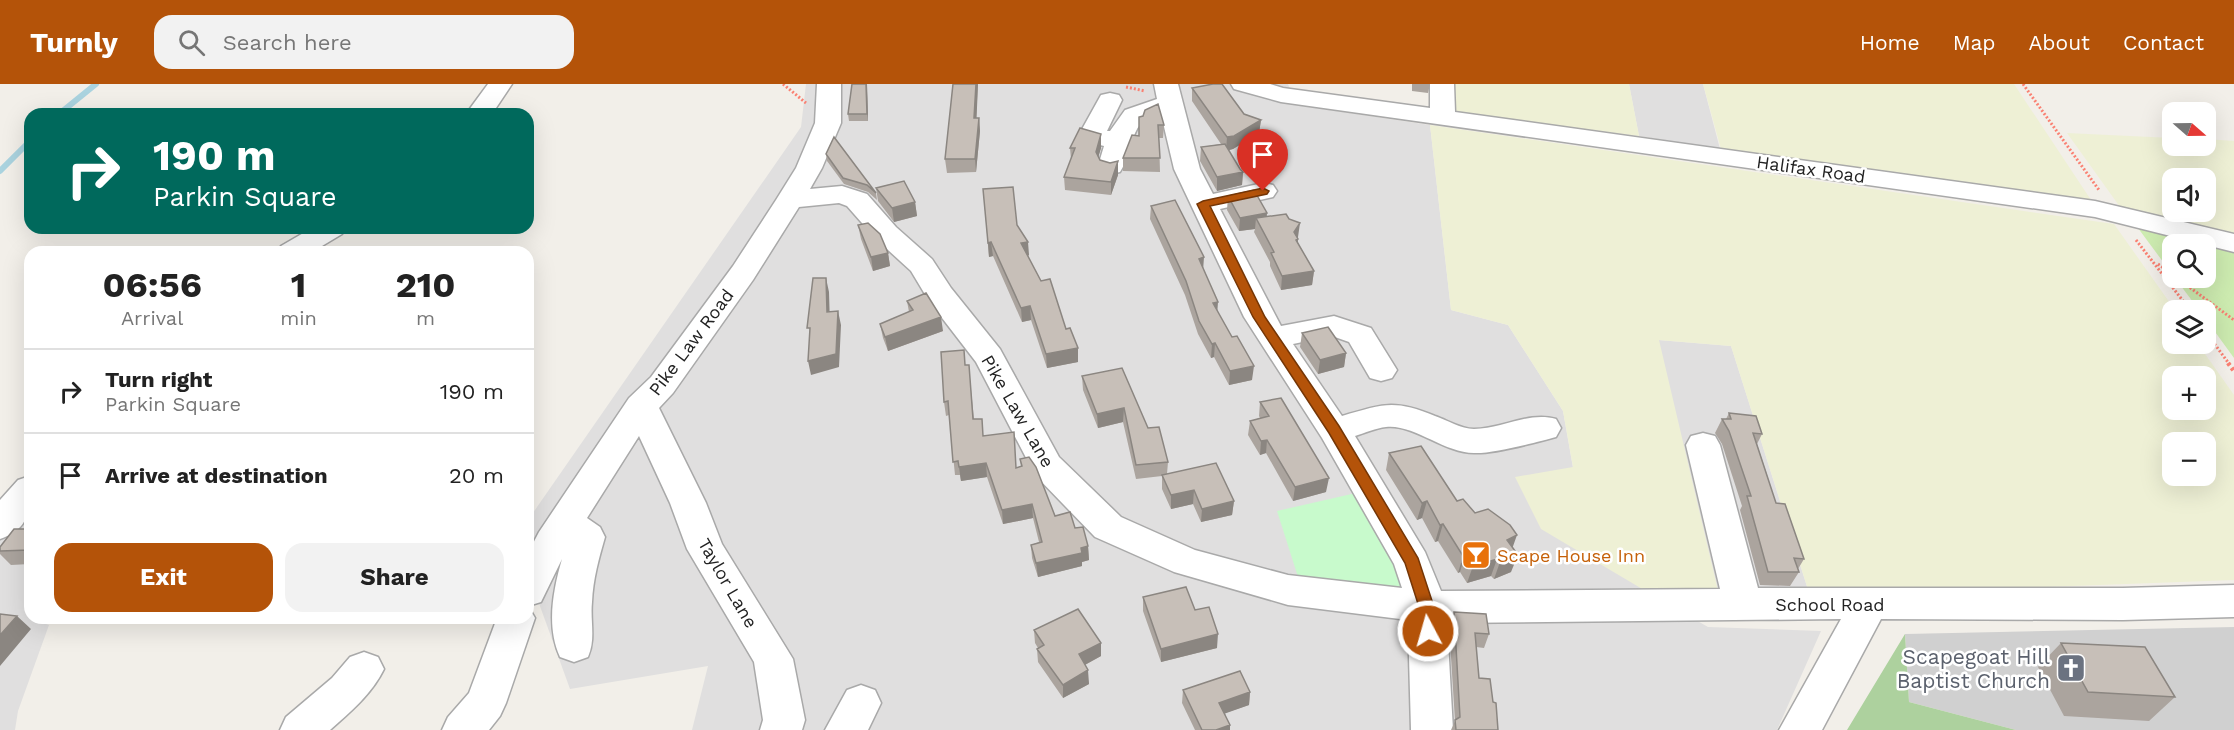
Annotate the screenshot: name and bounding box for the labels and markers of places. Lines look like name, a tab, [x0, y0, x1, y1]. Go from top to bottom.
pin	[1237, 129, 1288, 191]
bar icon: Scape House Inn	[1460, 539, 1492, 571]
place label: Scape House Inn	[1497, 545, 1645, 566]
place label: Scapegoat Hill Baptist Church	[1897, 644, 2051, 693]
church icon: Scapegoat Hill Baptist Church	[2055, 652, 2087, 684]

